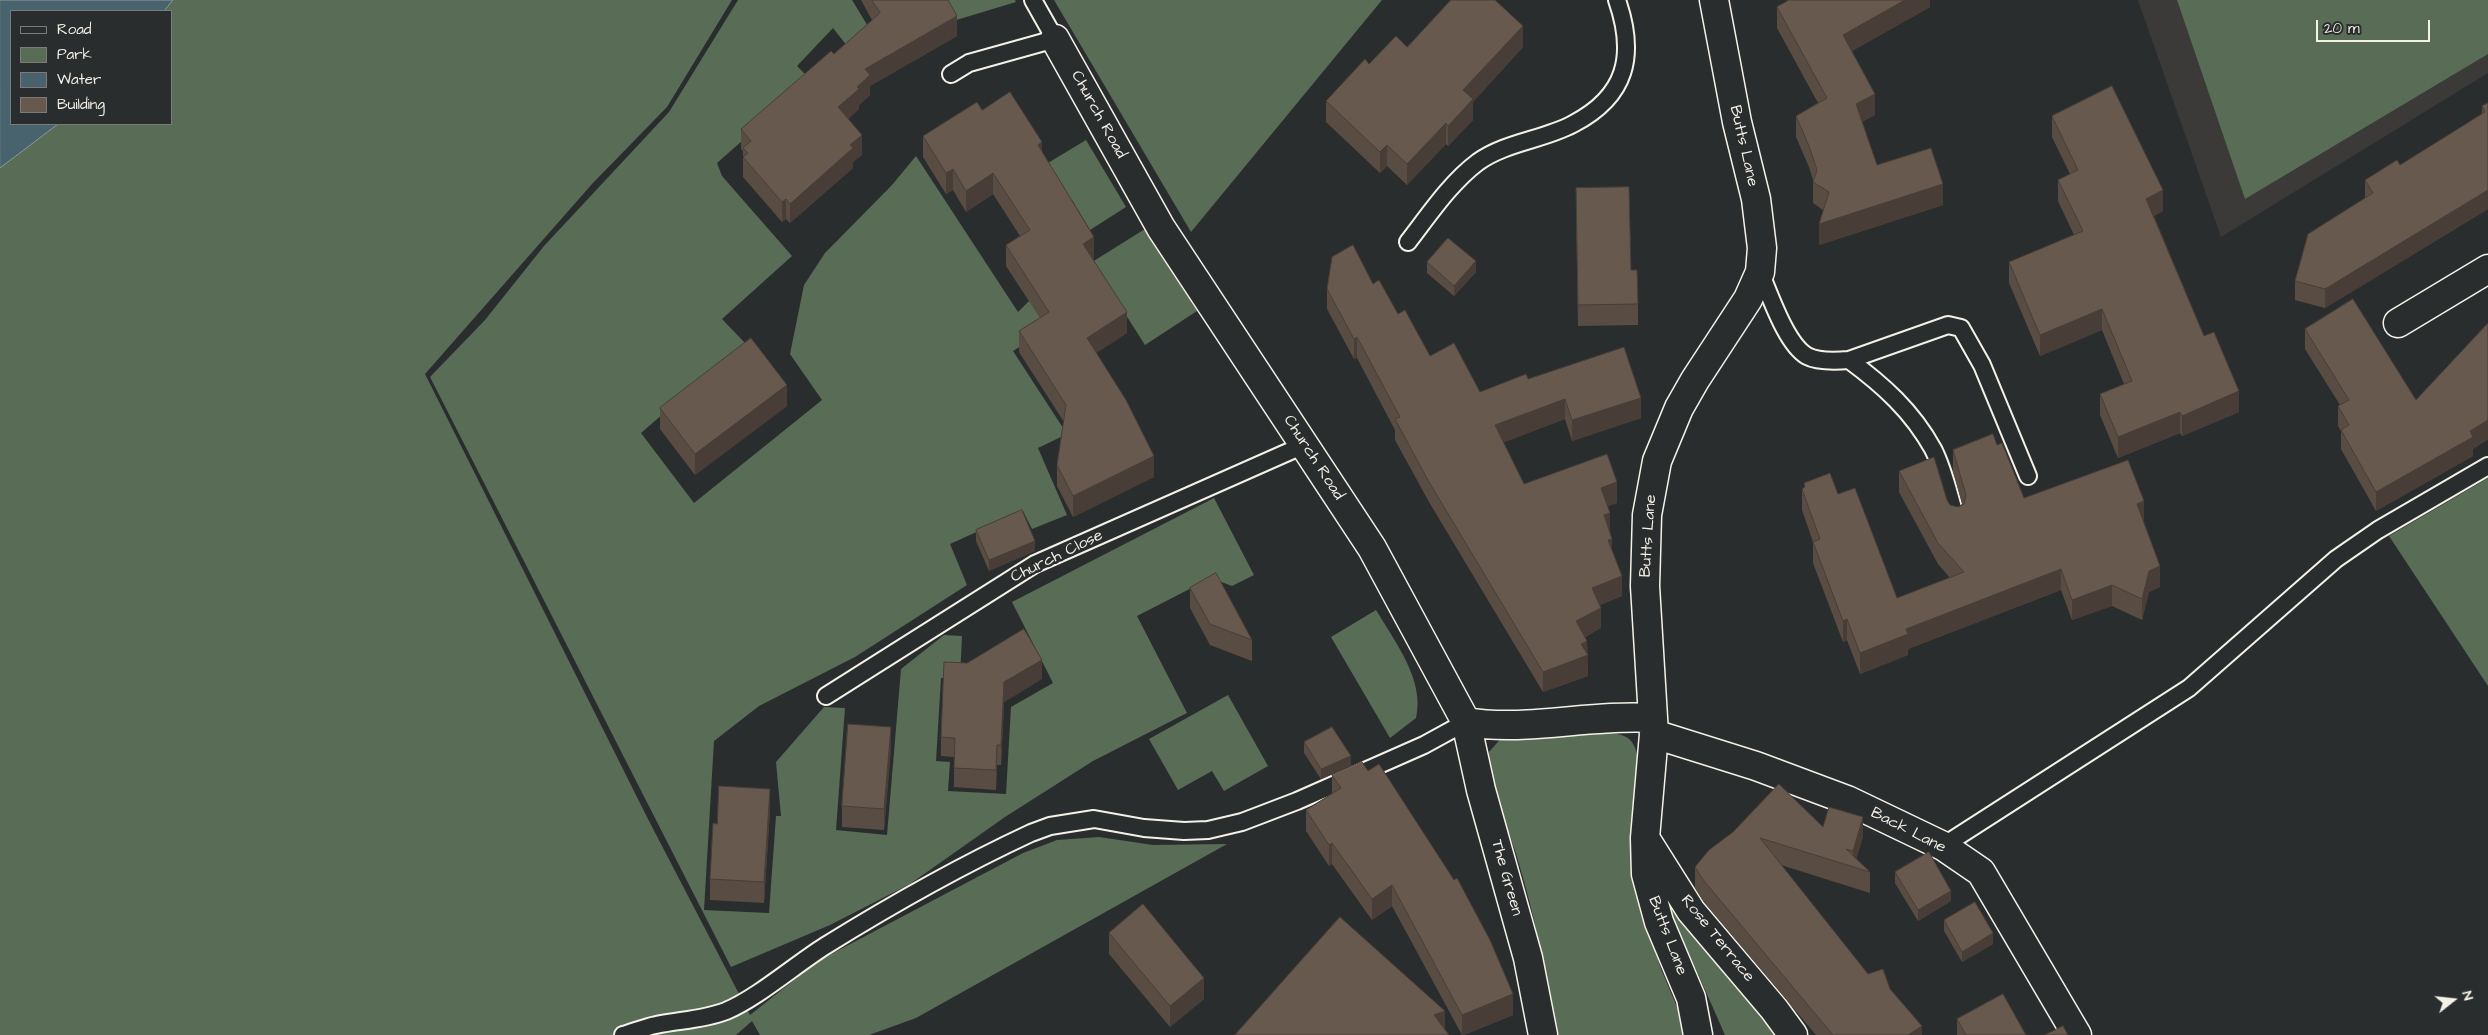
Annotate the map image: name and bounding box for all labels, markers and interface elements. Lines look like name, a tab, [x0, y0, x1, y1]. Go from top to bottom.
legend	[10, 10, 172, 125]
scale bar	[2318, 10, 2432, 42]
text: 20 m	[2324, 18, 2360, 39]
text: Road	[57, 19, 91, 40]
text: Park	[57, 44, 92, 65]
street label: Church Road	[1066, 68, 1130, 162]
text: Water	[57, 69, 101, 90]
text: Building	[57, 94, 105, 115]
street label: Butts Lane	[1724, 104, 1762, 188]
street label: Church Road	[1278, 412, 1348, 504]
street label: Butts Lane	[1637, 494, 1661, 578]
street label: Church Close	[1008, 526, 1106, 588]
street label: Back Lane	[1867, 804, 1949, 858]
street label: The Green	[1486, 838, 1526, 918]
street label: Rose Terrace	[1676, 891, 1758, 987]
street label: Butts Lane	[1643, 894, 1691, 978]
north arrow	[2428, 975, 2478, 1025]
text: N	[2457, 989, 2478, 1003]

